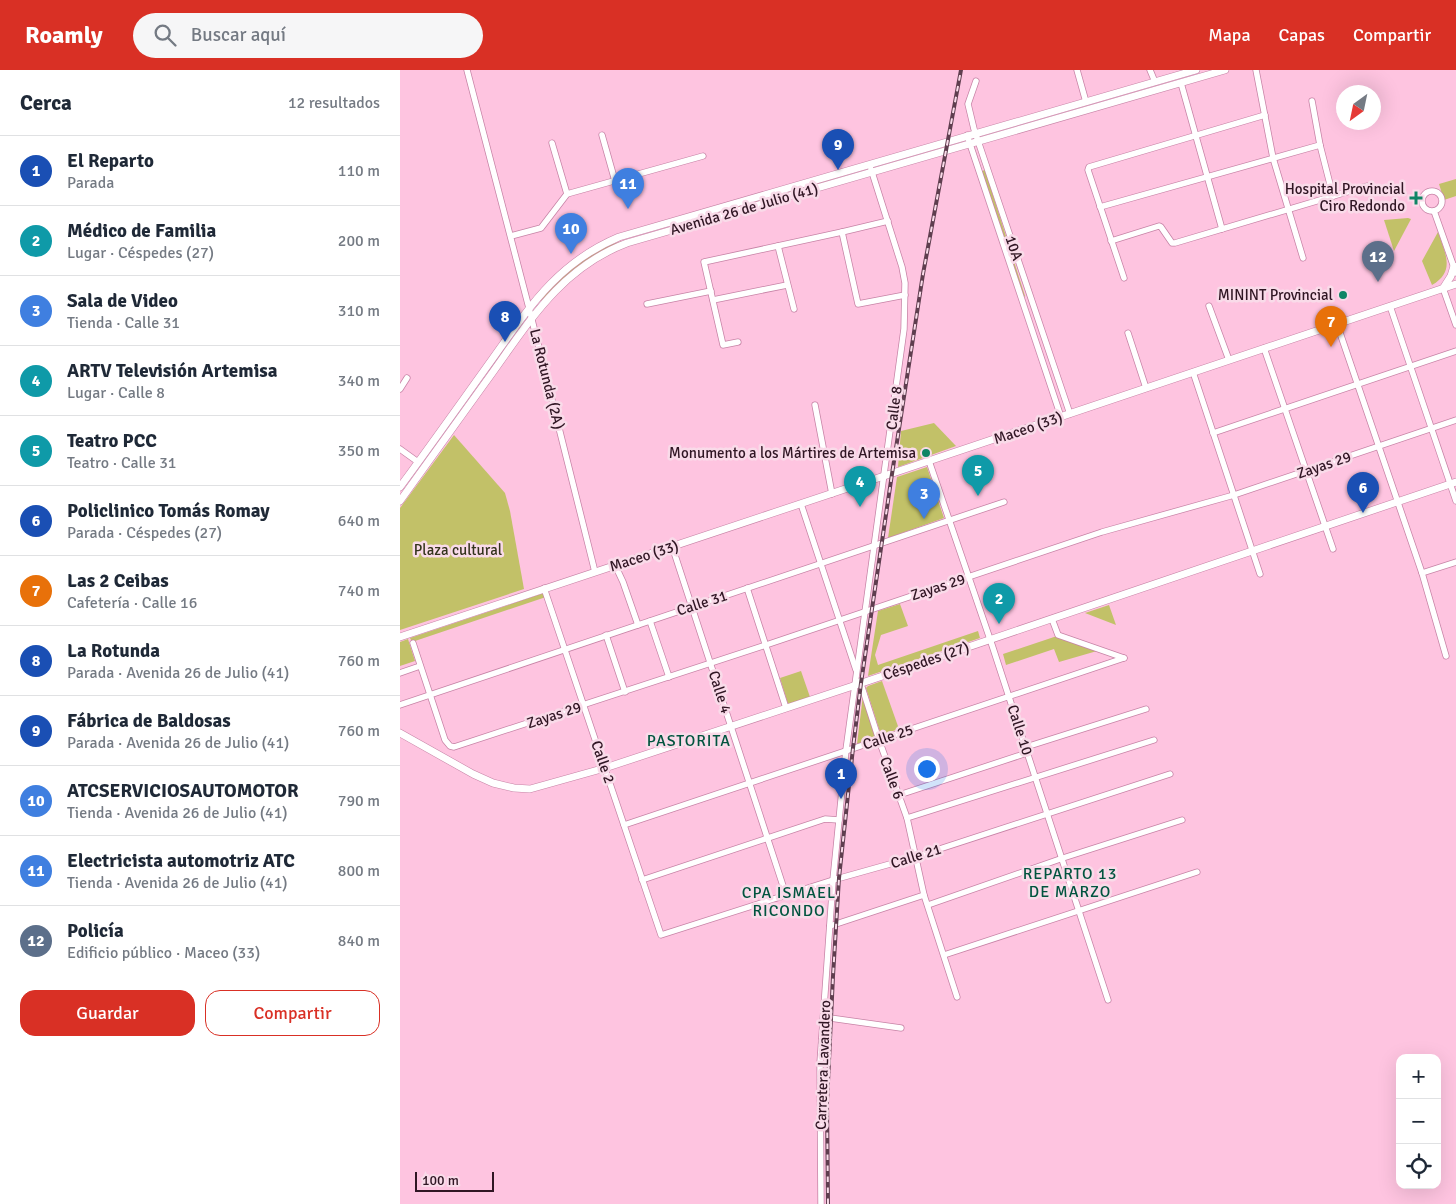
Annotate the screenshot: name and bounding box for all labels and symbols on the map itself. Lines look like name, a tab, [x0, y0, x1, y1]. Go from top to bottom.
north arrow	[1336, 85, 1381, 130]
pin: 9	[822, 129, 854, 170]
pin: 11	[612, 168, 644, 209]
street label: Avenida 26 de Julio (41)	[668, 179, 820, 239]
place label: Hospital Provincial Ciro Redondo	[1285, 180, 1405, 215]
marker: Hospital Provincial Ciro Redondo	[1409, 191, 1423, 205]
pin: 10	[555, 213, 587, 254]
street label: 10A	[1001, 233, 1027, 263]
pin: 12	[1362, 241, 1394, 282]
place label: MININT Provincial	[1218, 286, 1333, 304]
marker: MININT Provincial	[1337, 289, 1349, 301]
pin: 8	[489, 301, 521, 342]
pin: 7	[1315, 306, 1347, 347]
street label: La Rotunda (2A)	[526, 327, 568, 431]
street label: Calle 8	[882, 385, 906, 431]
street label: Maceo (33)	[991, 408, 1065, 448]
place label: Monumento a los Mártires de Artemisa	[669, 444, 916, 462]
marker: Monumento a los Mártires de Artemisa	[920, 447, 932, 459]
street label: Zayas 29	[1295, 447, 1353, 483]
pin: 5	[962, 455, 994, 496]
pin: 4	[844, 466, 876, 507]
pin: 6	[1347, 472, 1379, 513]
pin: 3	[908, 478, 940, 519]
street label: Maceo (33)	[607, 536, 681, 576]
park label: Plaza cultural	[414, 541, 502, 559]
street label: Zayas 29	[909, 570, 967, 604]
pin: 2	[983, 583, 1015, 624]
street label: Calle 31	[674, 586, 730, 620]
street label: Céspedes (27)	[881, 638, 971, 684]
street label: Calle 4	[705, 668, 735, 716]
street label: Zayas 29	[525, 698, 583, 732]
street label: Calle 10	[1003, 702, 1037, 758]
street label: Calle 25	[860, 720, 916, 754]
district label: PASTORITA	[647, 731, 731, 751]
street label: Calle 2	[587, 738, 619, 786]
street label: Calle 6	[876, 754, 908, 802]
your location	[914, 756, 940, 782]
pin: 1	[825, 758, 857, 799]
street label: Calle 21	[888, 840, 944, 872]
district label: REPARTO 13 DE MARZO	[1023, 864, 1117, 902]
district label: CPA ISMAEL RICONDO	[742, 883, 836, 921]
street label: Carretera Lavandero	[812, 1000, 834, 1130]
scale bar	[415, 1169, 494, 1192]

